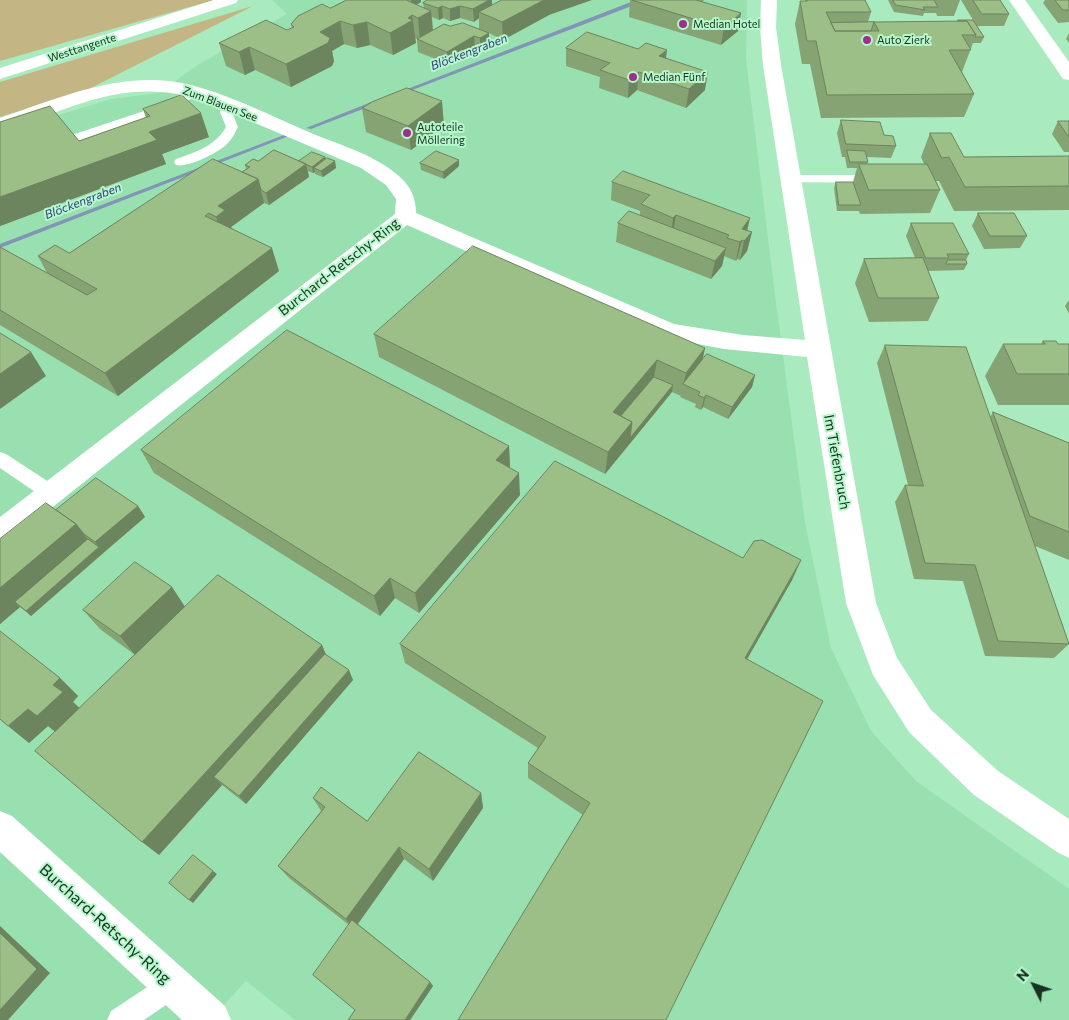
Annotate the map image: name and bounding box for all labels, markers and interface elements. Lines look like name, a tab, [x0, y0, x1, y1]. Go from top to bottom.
place label: Median Hotel	[693, 17, 760, 31]
marker: Median Hotel	[677, 18, 689, 30]
street label: Westtangente	[46, 31, 118, 65]
water label: Blöckengraben	[429, 31, 509, 73]
place label: Auto Zierk	[877, 33, 930, 47]
marker: Auto Zierk	[861, 34, 873, 46]
place label: Median Fünf	[643, 70, 706, 84]
marker: Median Fünf	[627, 71, 639, 83]
street label: Zum Blauen See	[181, 84, 259, 124]
place label: Autoteile Möllering	[417, 120, 465, 146]
marker: Autoteile Möllering	[401, 127, 413, 139]
water label: Blöckengraben	[43, 180, 123, 222]
street label: Burchard-Retschy-Ring	[275, 215, 403, 319]
street label: Im Tiefenbruch	[820, 413, 854, 511]
street label: Burchard-Retschy-Ring	[35, 860, 175, 988]
north arrow	[1009, 960, 1059, 1010]
text: N	[1012, 965, 1032, 984]

